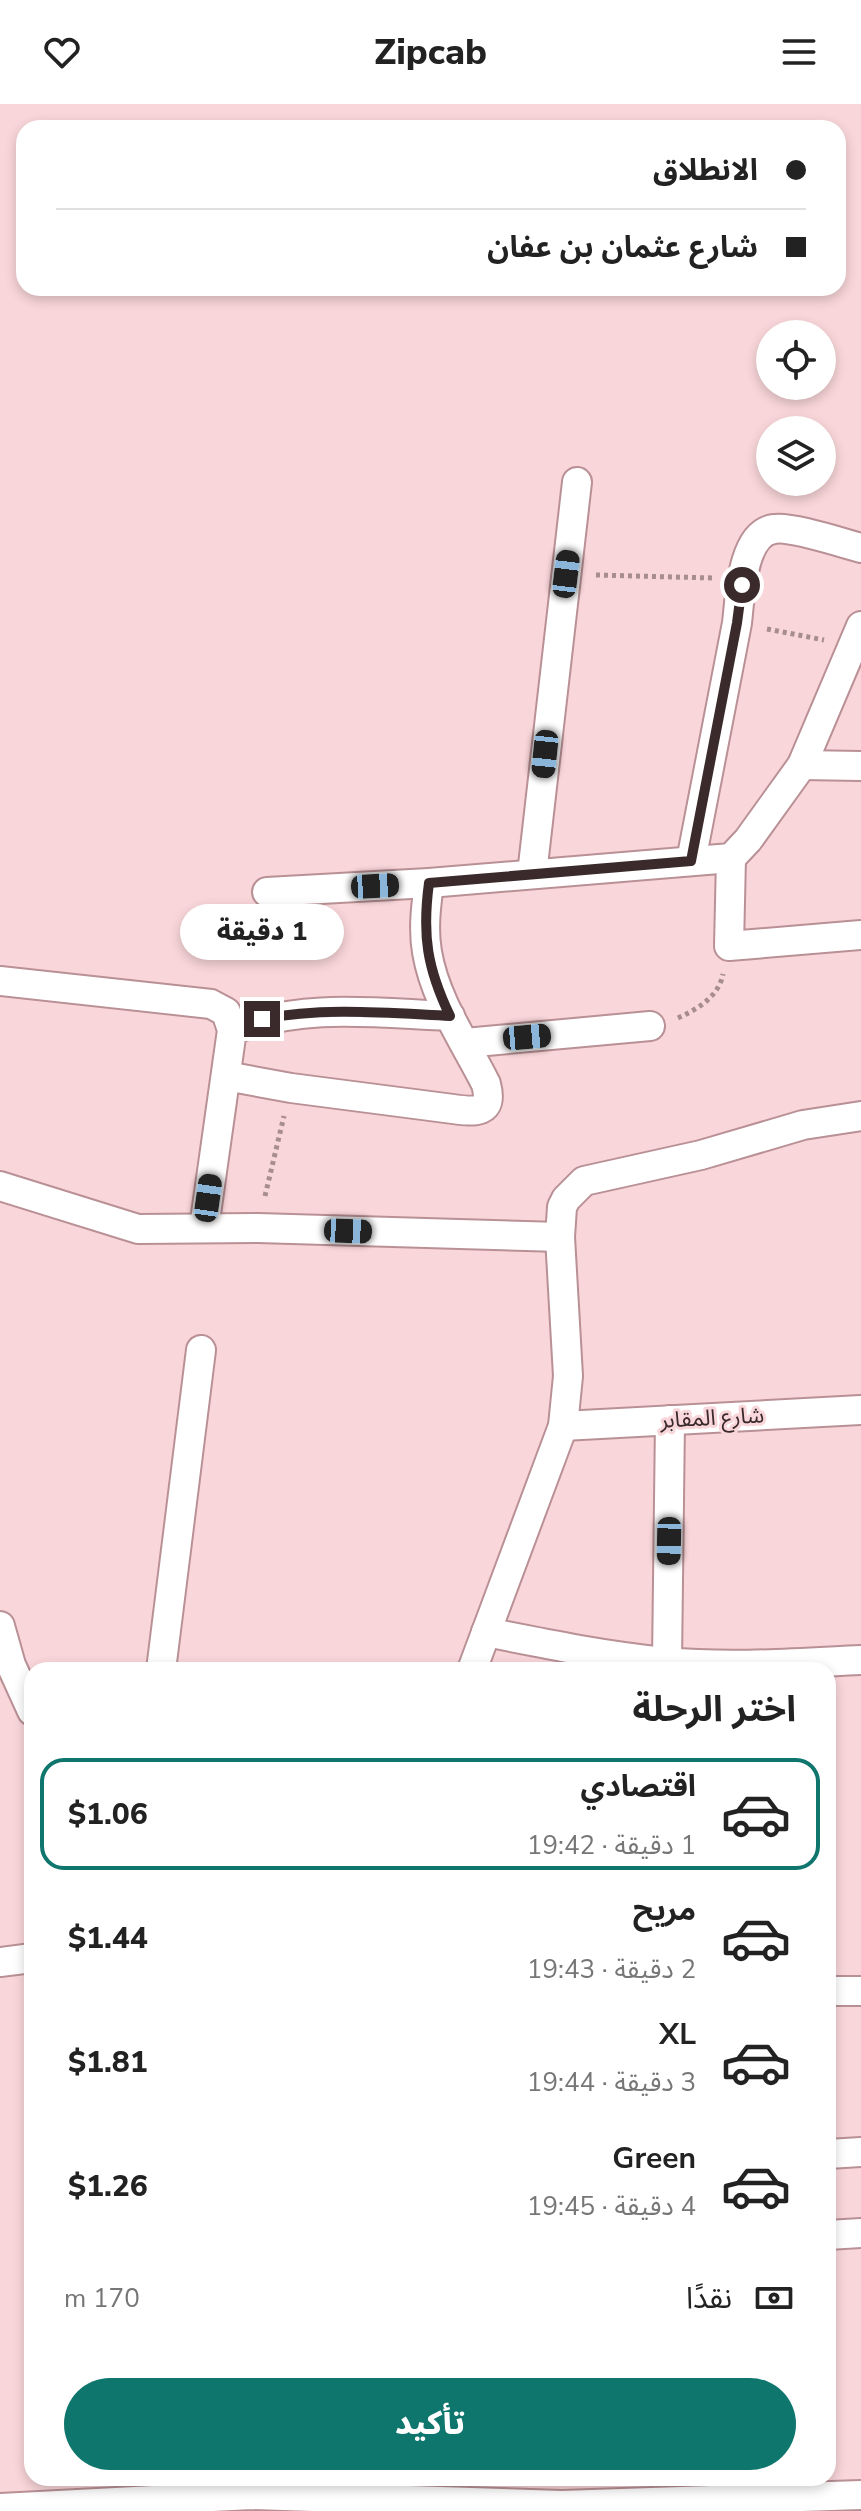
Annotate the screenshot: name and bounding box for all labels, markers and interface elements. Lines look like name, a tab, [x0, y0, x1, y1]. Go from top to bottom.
text: Zipcab	[374, 28, 487, 77]
icon: heart	[40, 30, 84, 74]
icon: menu	[777, 30, 821, 74]
text: الانطلاق	[653, 150, 758, 191]
text: شارع عثمان بن عفان	[487, 227, 758, 268]
map controls	[756, 320, 836, 496]
button: locate	[756, 320, 836, 400]
button: layers	[756, 416, 836, 496]
car	[551, 549, 581, 599]
route start	[724, 567, 760, 603]
car	[531, 729, 559, 779]
car	[350, 873, 400, 899]
callout: 1 دقيقة	[180, 903, 344, 959]
text: 1 دقيقة	[217, 914, 307, 949]
route end	[244, 1001, 280, 1037]
car	[502, 1023, 552, 1051]
car	[193, 1173, 223, 1223]
car	[324, 1218, 372, 1244]
street label: شارع المقابر	[658, 1400, 765, 1437]
car	[657, 1517, 681, 1565]
text: اختر الرحلة	[633, 1685, 796, 1734]
text: اقتصادي	[581, 1766, 696, 1807]
icon: car	[720, 1778, 792, 1850]
text: $1.06	[68, 1794, 148, 1835]
text: 1 دقيقة · 19:42	[527, 1828, 696, 1863]
text: مريح	[633, 1890, 696, 1931]
icon: car	[720, 1902, 792, 1974]
text: $1.44	[68, 1918, 148, 1959]
text: 2 دقيقة · 19:43	[527, 1952, 696, 1987]
text: XL	[659, 2014, 696, 2055]
icon: car	[720, 2026, 792, 2098]
text: $1.81	[68, 2042, 148, 2083]
text: 3 دقيقة · 19:44	[527, 2065, 696, 2100]
text: Green	[612, 2138, 696, 2179]
icon: car	[720, 2150, 792, 2222]
text: $1.26	[68, 2166, 148, 2207]
text: 4 دقيقة · 19:45	[527, 2189, 696, 2224]
icon: cash	[752, 2276, 796, 2320]
text: نقدًا	[686, 2278, 732, 2319]
text: 170 m	[64, 2281, 140, 2316]
button: تأكيد	[64, 2378, 796, 2470]

